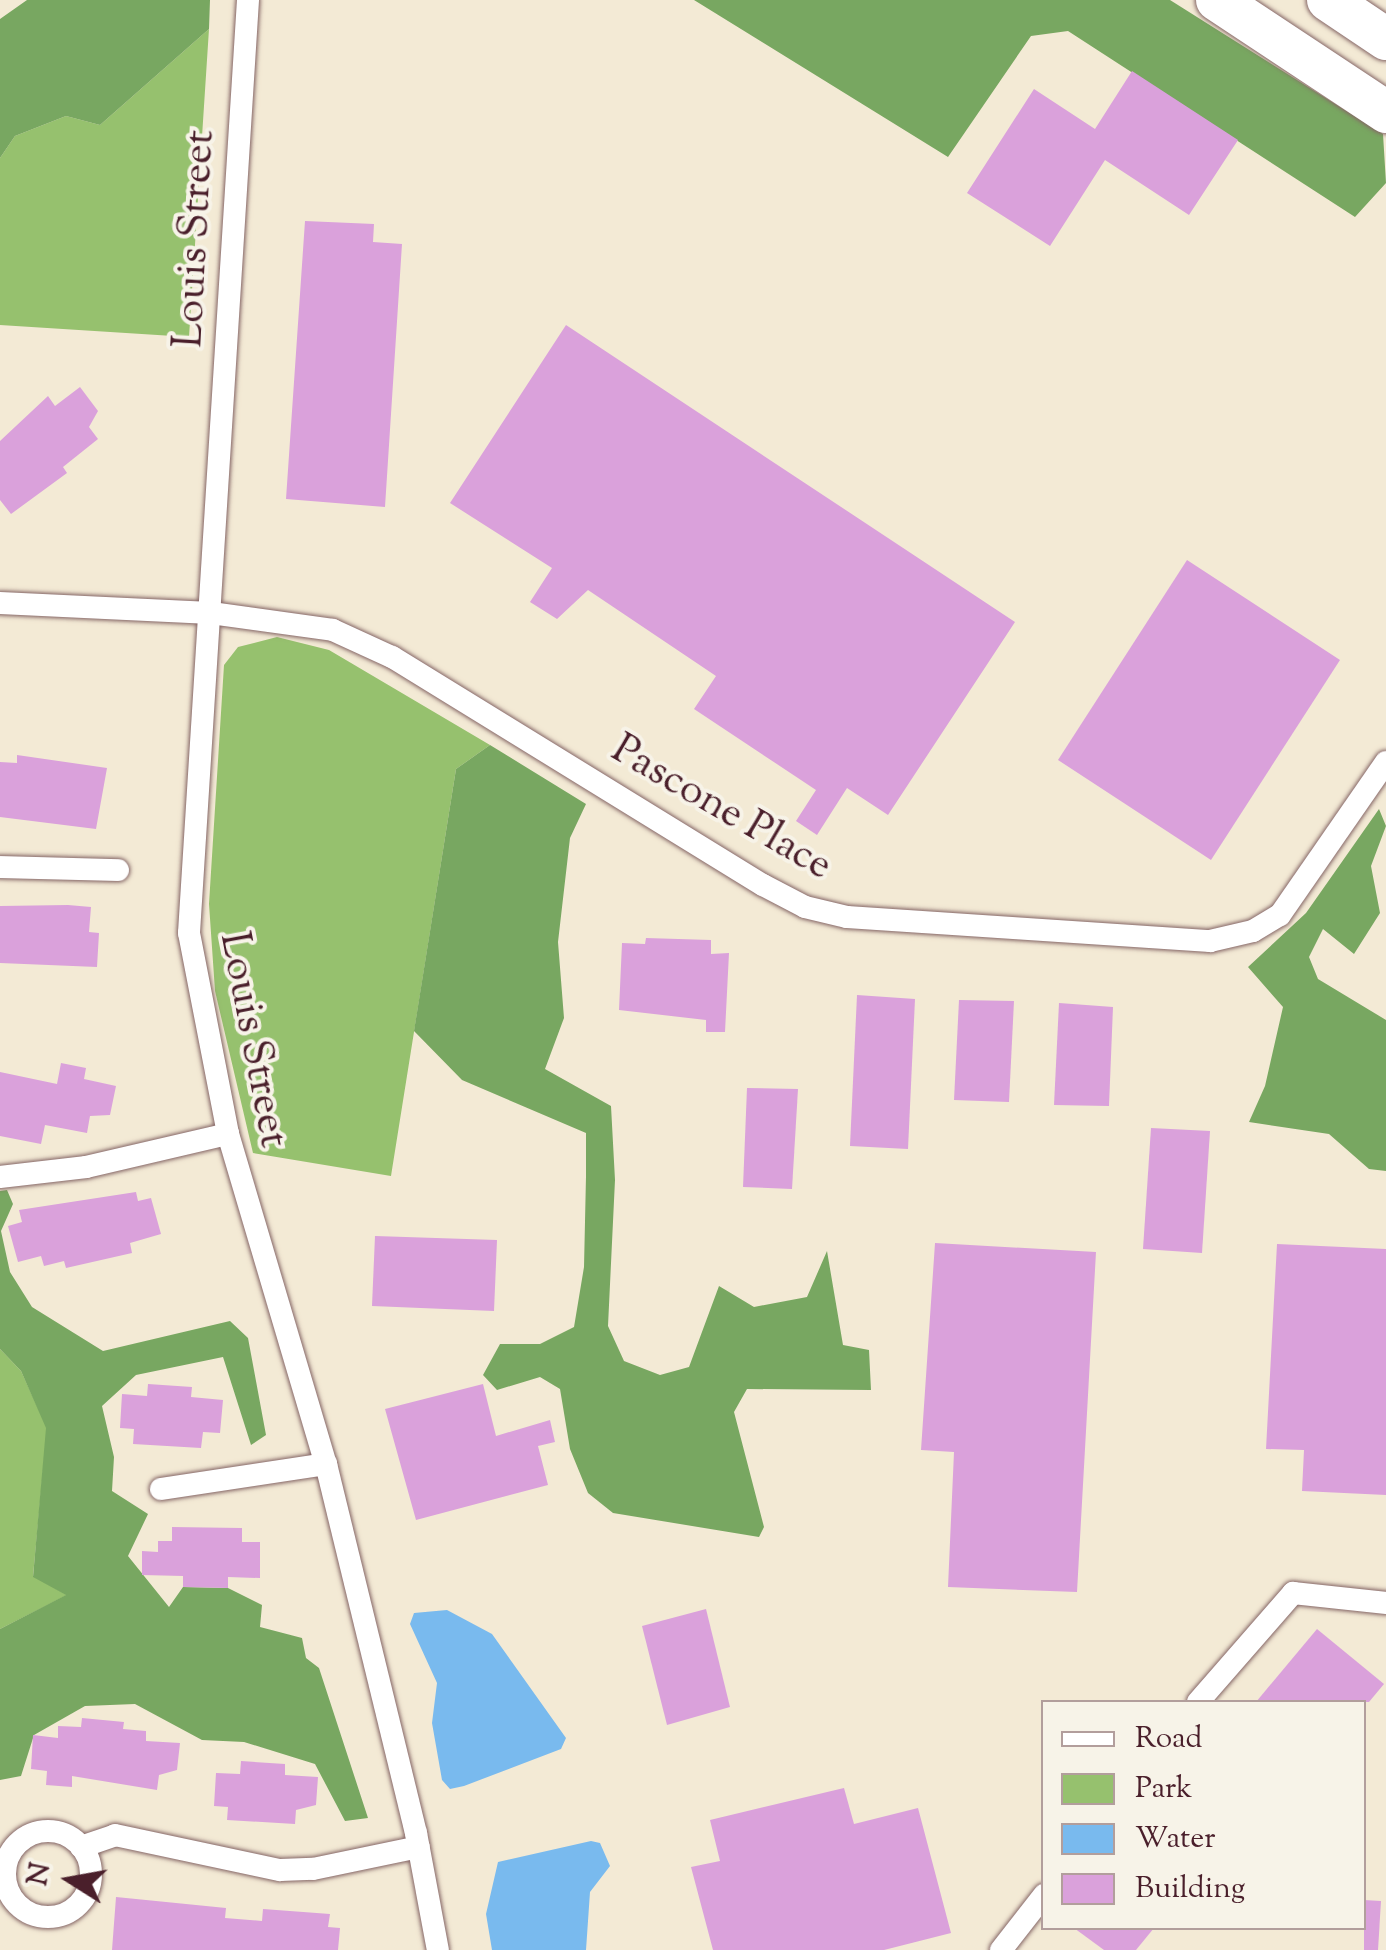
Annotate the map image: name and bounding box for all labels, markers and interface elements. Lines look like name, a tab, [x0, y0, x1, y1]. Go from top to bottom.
street label: Louis Street	[165, 129, 227, 349]
street label: Pascone Place	[602, 726, 840, 892]
street label: Louis Street	[206, 928, 298, 1152]
legend	[1041, 1700, 1366, 1930]
text: Road	[1135, 1718, 1202, 1761]
text: Park	[1135, 1768, 1192, 1811]
text: Water	[1135, 1818, 1216, 1861]
north arrow	[20, 1830, 120, 1930]
text: N	[19, 1859, 62, 1889]
text: Building	[1135, 1868, 1245, 1911]

